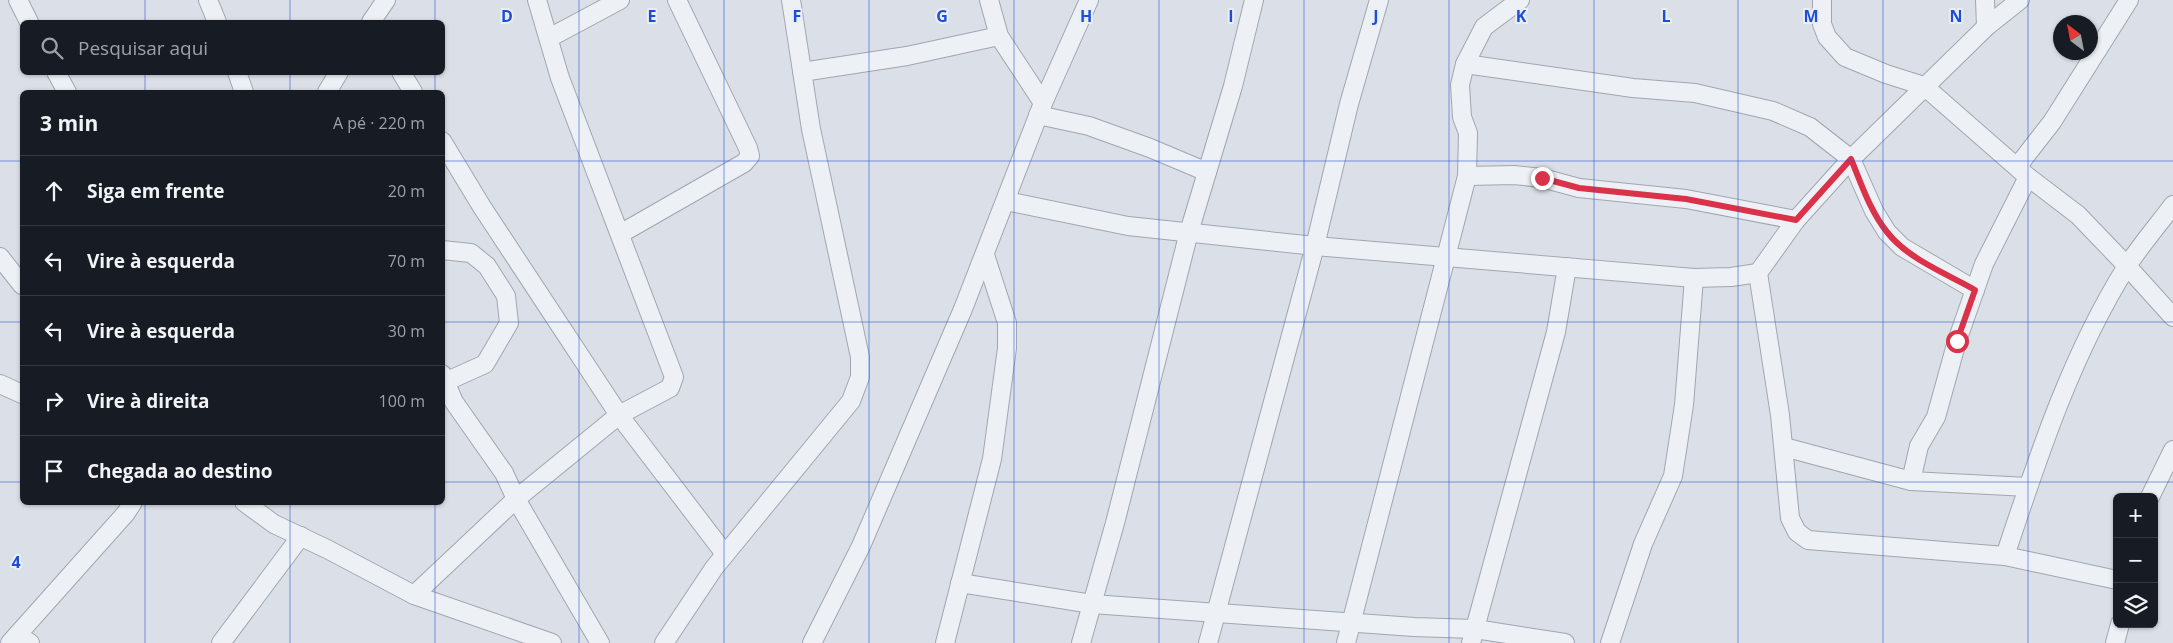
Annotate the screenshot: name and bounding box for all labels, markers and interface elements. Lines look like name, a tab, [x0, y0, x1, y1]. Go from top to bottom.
text: D	[501, 5, 513, 27]
text: E	[648, 5, 657, 27]
text: F	[793, 5, 801, 27]
text: G	[936, 5, 948, 27]
text: H	[1080, 5, 1092, 27]
text: I	[1228, 5, 1234, 27]
text: J	[1371, 5, 1379, 27]
text: K	[1516, 5, 1527, 27]
text: L	[1661, 5, 1671, 27]
text: M	[1803, 5, 1819, 27]
text: N	[1949, 5, 1963, 27]
north arrow	[2053, 15, 2098, 60]
search box	[20, 20, 445, 75]
icon: search	[38, 34, 66, 62]
text: Pesquisar aqui	[78, 35, 208, 61]
text: 3 min	[40, 109, 98, 137]
text: A pé · 220 m	[333, 112, 425, 134]
route end	[1531, 167, 1554, 190]
icon: ahead	[40, 177, 68, 205]
text: Siga em frente	[87, 178, 224, 204]
text: 20 m	[388, 180, 425, 202]
icon: left	[40, 247, 68, 275]
text: Vire à esquerda	[87, 248, 235, 274]
text: 70 m	[388, 250, 425, 272]
icon: left	[40, 317, 68, 345]
text: Vire à esquerda	[87, 318, 235, 344]
text: 30 m	[388, 320, 425, 342]
route start	[1946, 330, 1969, 353]
icon: right	[40, 387, 68, 415]
text: Vire à direita	[87, 388, 210, 414]
text: 100 m	[379, 390, 425, 412]
icon: arrive	[40, 457, 68, 485]
text: Chegada ao destino	[87, 458, 273, 484]
map controls	[2113, 493, 2158, 628]
button: +	[2113, 493, 2158, 538]
button: −	[2113, 538, 2158, 583]
text: 4	[11, 551, 21, 573]
button: layers	[2113, 583, 2158, 628]

